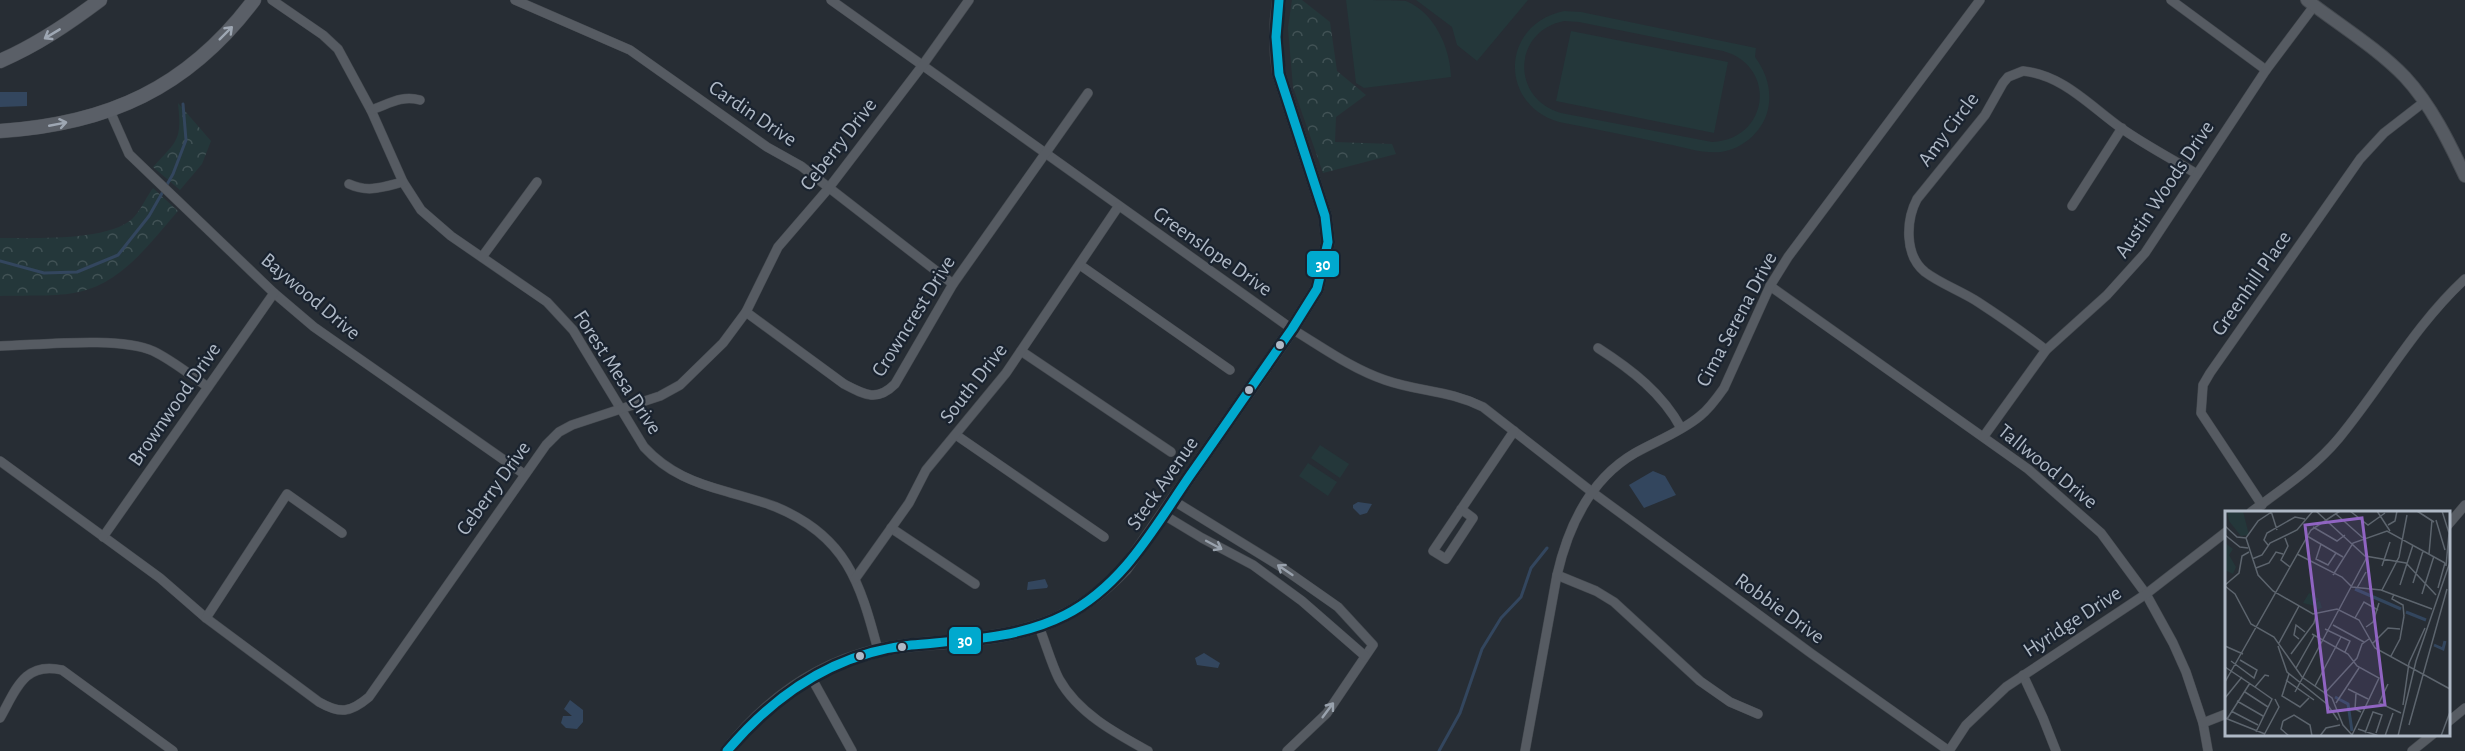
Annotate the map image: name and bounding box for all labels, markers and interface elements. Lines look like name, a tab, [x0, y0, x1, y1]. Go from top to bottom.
one-way arrow	[219, 25, 234, 40]
one-way arrow	[44, 28, 61, 40]
street label: Cardin Drive	[705, 76, 801, 150]
street label: Amy Circle	[1914, 88, 1983, 170]
street label: Ceberry Drive	[796, 94, 881, 194]
street label: Austin Woods Drive	[2111, 117, 2218, 262]
one-way arrow	[48, 118, 67, 129]
street label: Greenslope Drive	[1149, 203, 1276, 300]
street label: Greenhill Place	[2208, 227, 2295, 340]
street label: Cima Serena Drive	[1692, 248, 1781, 390]
street label: Baywood Drive	[257, 249, 364, 344]
line badge: 30	[1306, 250, 1340, 278]
street label: Crowncrest Drive	[868, 252, 959, 380]
text: 30	[1315, 257, 1331, 273]
street label: Forest Mesa Drive	[570, 306, 665, 438]
street label: Brownwood Drive	[124, 339, 225, 470]
street label: South Drive	[936, 339, 1011, 427]
unlabelled marker	[1274, 339, 1286, 351]
unlabelled marker	[1243, 384, 1255, 396]
street label: Tallwood Drive	[1994, 420, 2101, 513]
street label: Steck Avenue	[1123, 433, 1202, 534]
street label: Ceberry Drive	[452, 437, 534, 539]
inset map	[2225, 511, 2450, 736]
one-way arrow	[1205, 539, 1222, 551]
one-way arrow	[1277, 564, 1294, 576]
street label: Robbie Drive	[1731, 569, 1828, 648]
street label: Hyridge Drive	[2019, 582, 2125, 661]
line badge: 30	[948, 626, 982, 655]
text: 30	[957, 633, 973, 649]
unlabelled marker	[896, 641, 908, 653]
unlabelled marker	[854, 650, 866, 662]
one-way arrow	[1321, 702, 1334, 718]

